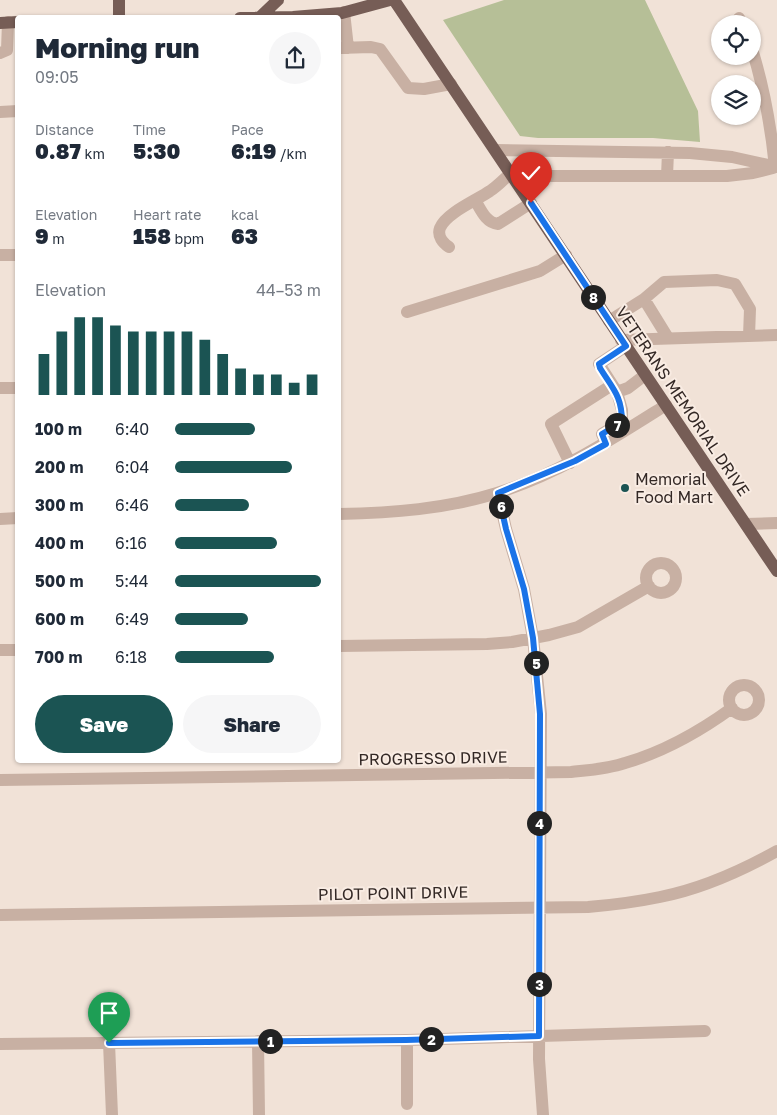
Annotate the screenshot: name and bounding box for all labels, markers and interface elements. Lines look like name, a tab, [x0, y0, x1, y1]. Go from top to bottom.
map controls	[711, 15, 761, 125]
button: locate	[711, 15, 761, 65]
text: Morning run	[35, 31, 199, 64]
button: share	[269, 32, 321, 84]
text: 09:05	[35, 67, 79, 87]
button: layers	[711, 75, 761, 125]
text: Distance	[35, 121, 94, 138]
text: Time	[133, 121, 166, 138]
text: Pace	[231, 121, 264, 138]
text: 0.87	[35, 138, 81, 164]
text: 5:30	[133, 138, 180, 164]
text: 6:19	[231, 138, 276, 164]
text: km	[81, 145, 105, 162]
text: /km	[276, 145, 307, 162]
pin	[510, 152, 552, 203]
icon: check	[517, 159, 545, 187]
text: Elevation	[35, 206, 97, 223]
text: Heart rate	[133, 206, 201, 223]
text: kcal	[231, 206, 259, 223]
text: 9	[35, 223, 49, 249]
text: 158	[133, 223, 171, 249]
text: 63	[231, 223, 258, 249]
text: m	[49, 230, 65, 247]
text: bpm	[171, 230, 204, 247]
text: Elevation	[35, 280, 106, 300]
text: 44–53 m	[256, 280, 321, 300]
pin: 8	[580, 284, 606, 310]
text: 8	[589, 289, 598, 306]
street label: VETERANS MEMORIAL DRIVE	[612, 302, 754, 500]
pin: 7	[604, 412, 630, 438]
text: 7	[614, 417, 621, 434]
text: 100 m	[35, 419, 82, 439]
text: 6:40	[115, 419, 149, 439]
text: 200 m	[35, 457, 84, 477]
text: 6:04	[115, 457, 149, 477]
place label: Memorial Food Mart	[635, 469, 713, 507]
marker: Memorial Food Mart	[619, 482, 631, 494]
pin: 6	[488, 494, 514, 518]
text: 300 m	[35, 495, 84, 515]
text: 6:46	[115, 495, 149, 515]
text: 6	[497, 498, 506, 515]
text: 400 m	[35, 533, 84, 553]
text: 6:16	[115, 533, 147, 553]
text: 500 m	[35, 571, 84, 591]
text: 5:44	[115, 571, 149, 591]
text: 600 m	[35, 609, 84, 629]
text: 6:49	[115, 609, 149, 629]
text: 700 m	[35, 647, 83, 667]
text: 6:18	[115, 647, 147, 667]
pin: 5	[524, 650, 548, 676]
text: 5	[532, 655, 541, 672]
button: Save	[35, 695, 173, 753]
button: Share	[183, 695, 321, 753]
street label: PROGRESSO DRIVE	[358, 747, 508, 769]
pin: 4	[526, 810, 552, 836]
text: 4	[535, 815, 544, 832]
street label: PILOT POINT DRIVE	[318, 882, 468, 904]
pin: 3	[526, 972, 552, 996]
text: 3	[535, 976, 544, 993]
pin	[88, 992, 130, 1043]
icon: arrive	[95, 999, 123, 1027]
pin: 2	[418, 1026, 444, 1052]
pin: 1	[258, 1028, 282, 1054]
text: 2	[427, 1031, 436, 1048]
text: 1	[267, 1033, 274, 1050]

